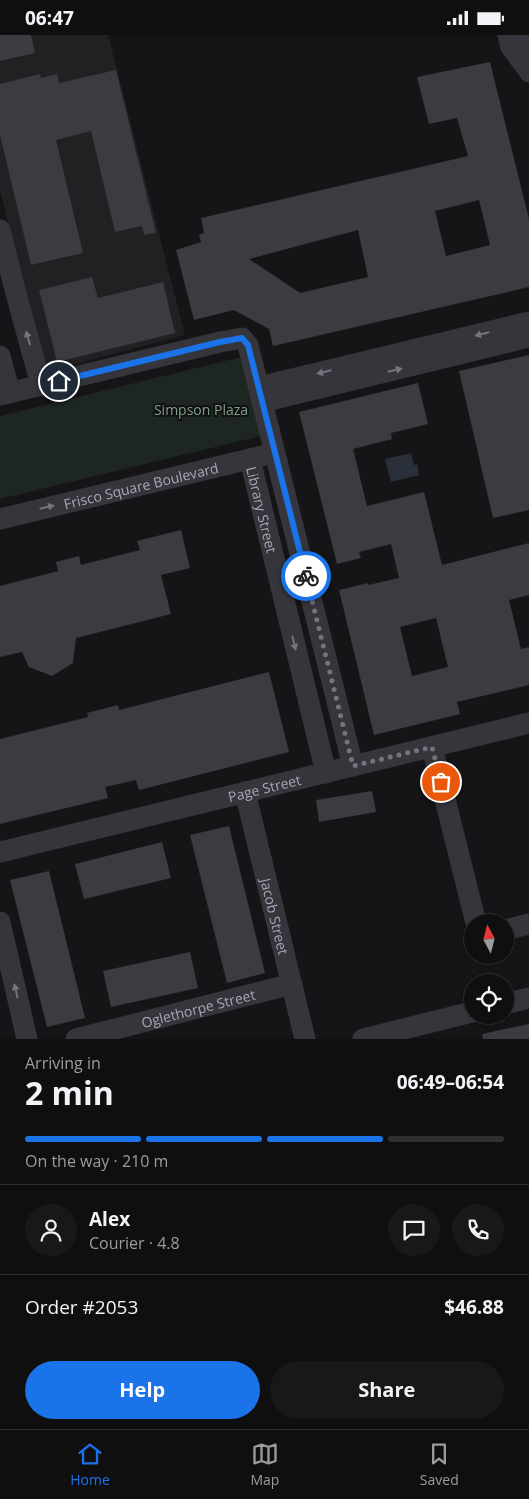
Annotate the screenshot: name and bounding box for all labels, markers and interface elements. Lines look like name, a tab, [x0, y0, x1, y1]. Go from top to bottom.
text: 06:47	[25, 5, 74, 31]
one-way arrow	[474, 330, 489, 338]
one-way arrow	[24, 331, 32, 346]
pin	[38, 360, 80, 402]
one-way arrow	[388, 366, 403, 374]
icon: home	[45, 367, 73, 395]
one-way arrow	[316, 368, 331, 376]
park label: Simpson Plaza	[154, 400, 248, 419]
street label: Frisco Square Boulevard	[62, 457, 220, 513]
street label: Library Street	[243, 464, 282, 555]
one-way arrow	[40, 503, 55, 511]
courier	[281, 551, 331, 601]
icon: bike	[292, 562, 320, 590]
one-way arrow	[290, 635, 298, 650]
pin	[420, 761, 462, 803]
icon: bag	[427, 768, 455, 796]
street label: Page Street	[226, 770, 303, 806]
street label: Jacob Street	[256, 874, 294, 957]
north arrow	[464, 914, 514, 964]
map controls	[464, 914, 514, 1024]
button: locate	[464, 974, 514, 1024]
one-way arrow	[12, 984, 20, 999]
street label: Oglethorpe Street	[139, 984, 257, 1032]
text: Arriving in	[25, 1052, 101, 1074]
text: 06:49–06:54	[397, 1069, 504, 1095]
text: 2 min	[25, 1071, 114, 1114]
text: On the way · 210 m	[25, 1150, 168, 1172]
button: person	[25, 1204, 77, 1256]
button: chat	[388, 1204, 440, 1256]
button: phone	[452, 1204, 504, 1256]
text: Alex	[89, 1206, 130, 1232]
text: Courier · 4.8	[89, 1232, 180, 1254]
text: Order #2053	[25, 1294, 138, 1320]
text: $46.88	[444, 1294, 504, 1320]
button: Help	[25, 1361, 260, 1419]
button: Share	[270, 1361, 504, 1419]
tab: Home	[70, 1440, 110, 1489]
tab: Map	[250, 1440, 279, 1489]
tab: Saved	[420, 1440, 459, 1489]

